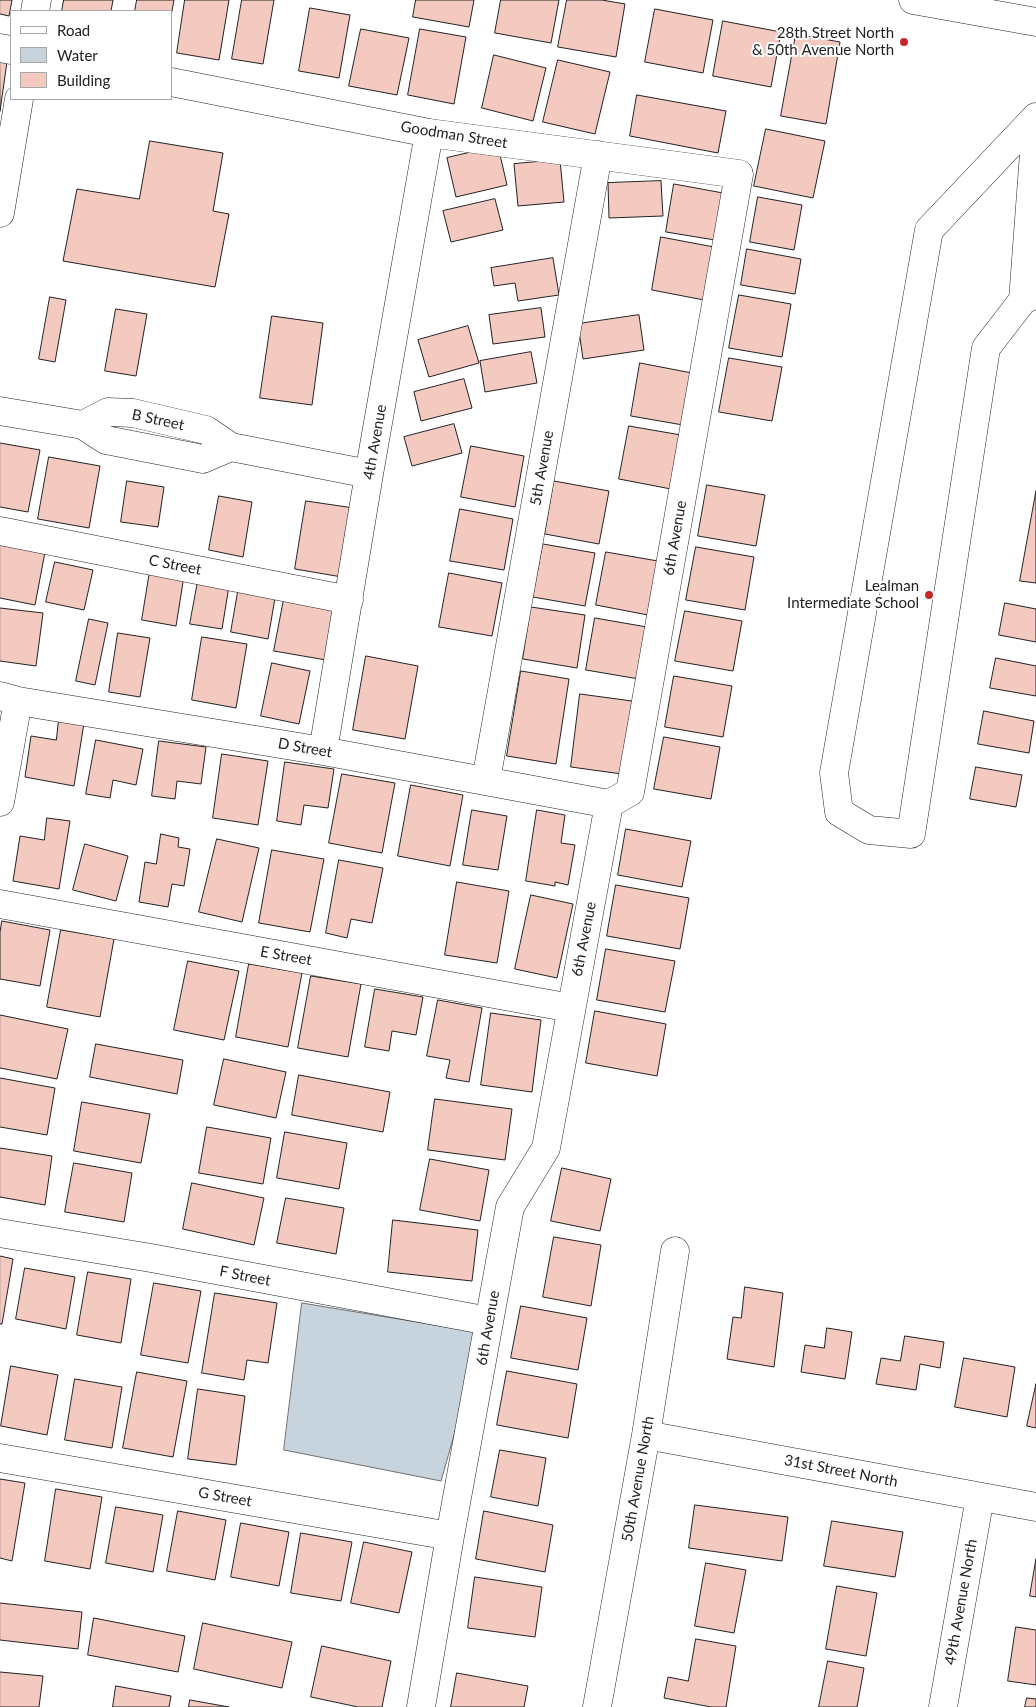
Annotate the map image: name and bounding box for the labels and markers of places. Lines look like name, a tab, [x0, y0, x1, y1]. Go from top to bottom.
place label: 28th Street North & 50th Avenue North	[752, 24, 894, 59]
marker: 28th Street North & 50th Avenue North	[898, 36, 910, 48]
place label: Lealman Intermediate School	[787, 577, 919, 612]
marker: Lealman Intermediate School	[923, 589, 935, 601]

